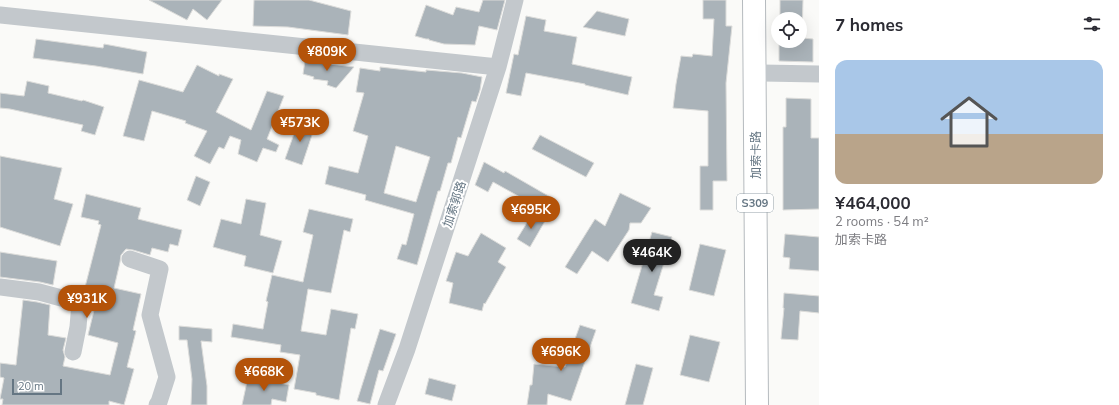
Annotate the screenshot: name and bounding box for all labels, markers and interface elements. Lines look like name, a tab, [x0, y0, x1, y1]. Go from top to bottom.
map controls	[771, 12, 807, 48]
button: locate	[771, 12, 807, 48]
icon: filters	[1081, 13, 1103, 35]
text: 7 homes	[835, 14, 903, 35]
pin: ¥809K	[299, 38, 355, 72]
text: ¥809K	[307, 43, 347, 59]
icon: home	[933, 86, 1005, 158]
pin: ¥573K	[272, 109, 328, 143]
text: ¥573K	[280, 114, 320, 130]
street label: 加索卡路	[748, 131, 763, 179]
street label: 加索郭路	[439, 179, 469, 229]
text: ¥464,000	[835, 192, 911, 213]
road number: S309	[737, 194, 773, 212]
pin: ¥695K	[503, 196, 559, 230]
text: ¥695K	[511, 201, 551, 217]
text: 2 rooms · 54 m²	[835, 213, 929, 229]
text: 加索卡路	[835, 231, 887, 247]
pin: ¥464K	[624, 239, 680, 273]
text: ¥464K	[632, 244, 672, 260]
pin: ¥931K	[59, 285, 115, 319]
text: ¥931K	[67, 290, 107, 306]
pin: ¥696K	[533, 338, 589, 372]
text: ¥696K	[541, 343, 581, 359]
pin: ¥668K	[236, 358, 292, 392]
text: ¥668K	[244, 363, 284, 379]
scale bar	[12, 377, 62, 396]
text: 20 m	[18, 379, 44, 393]

